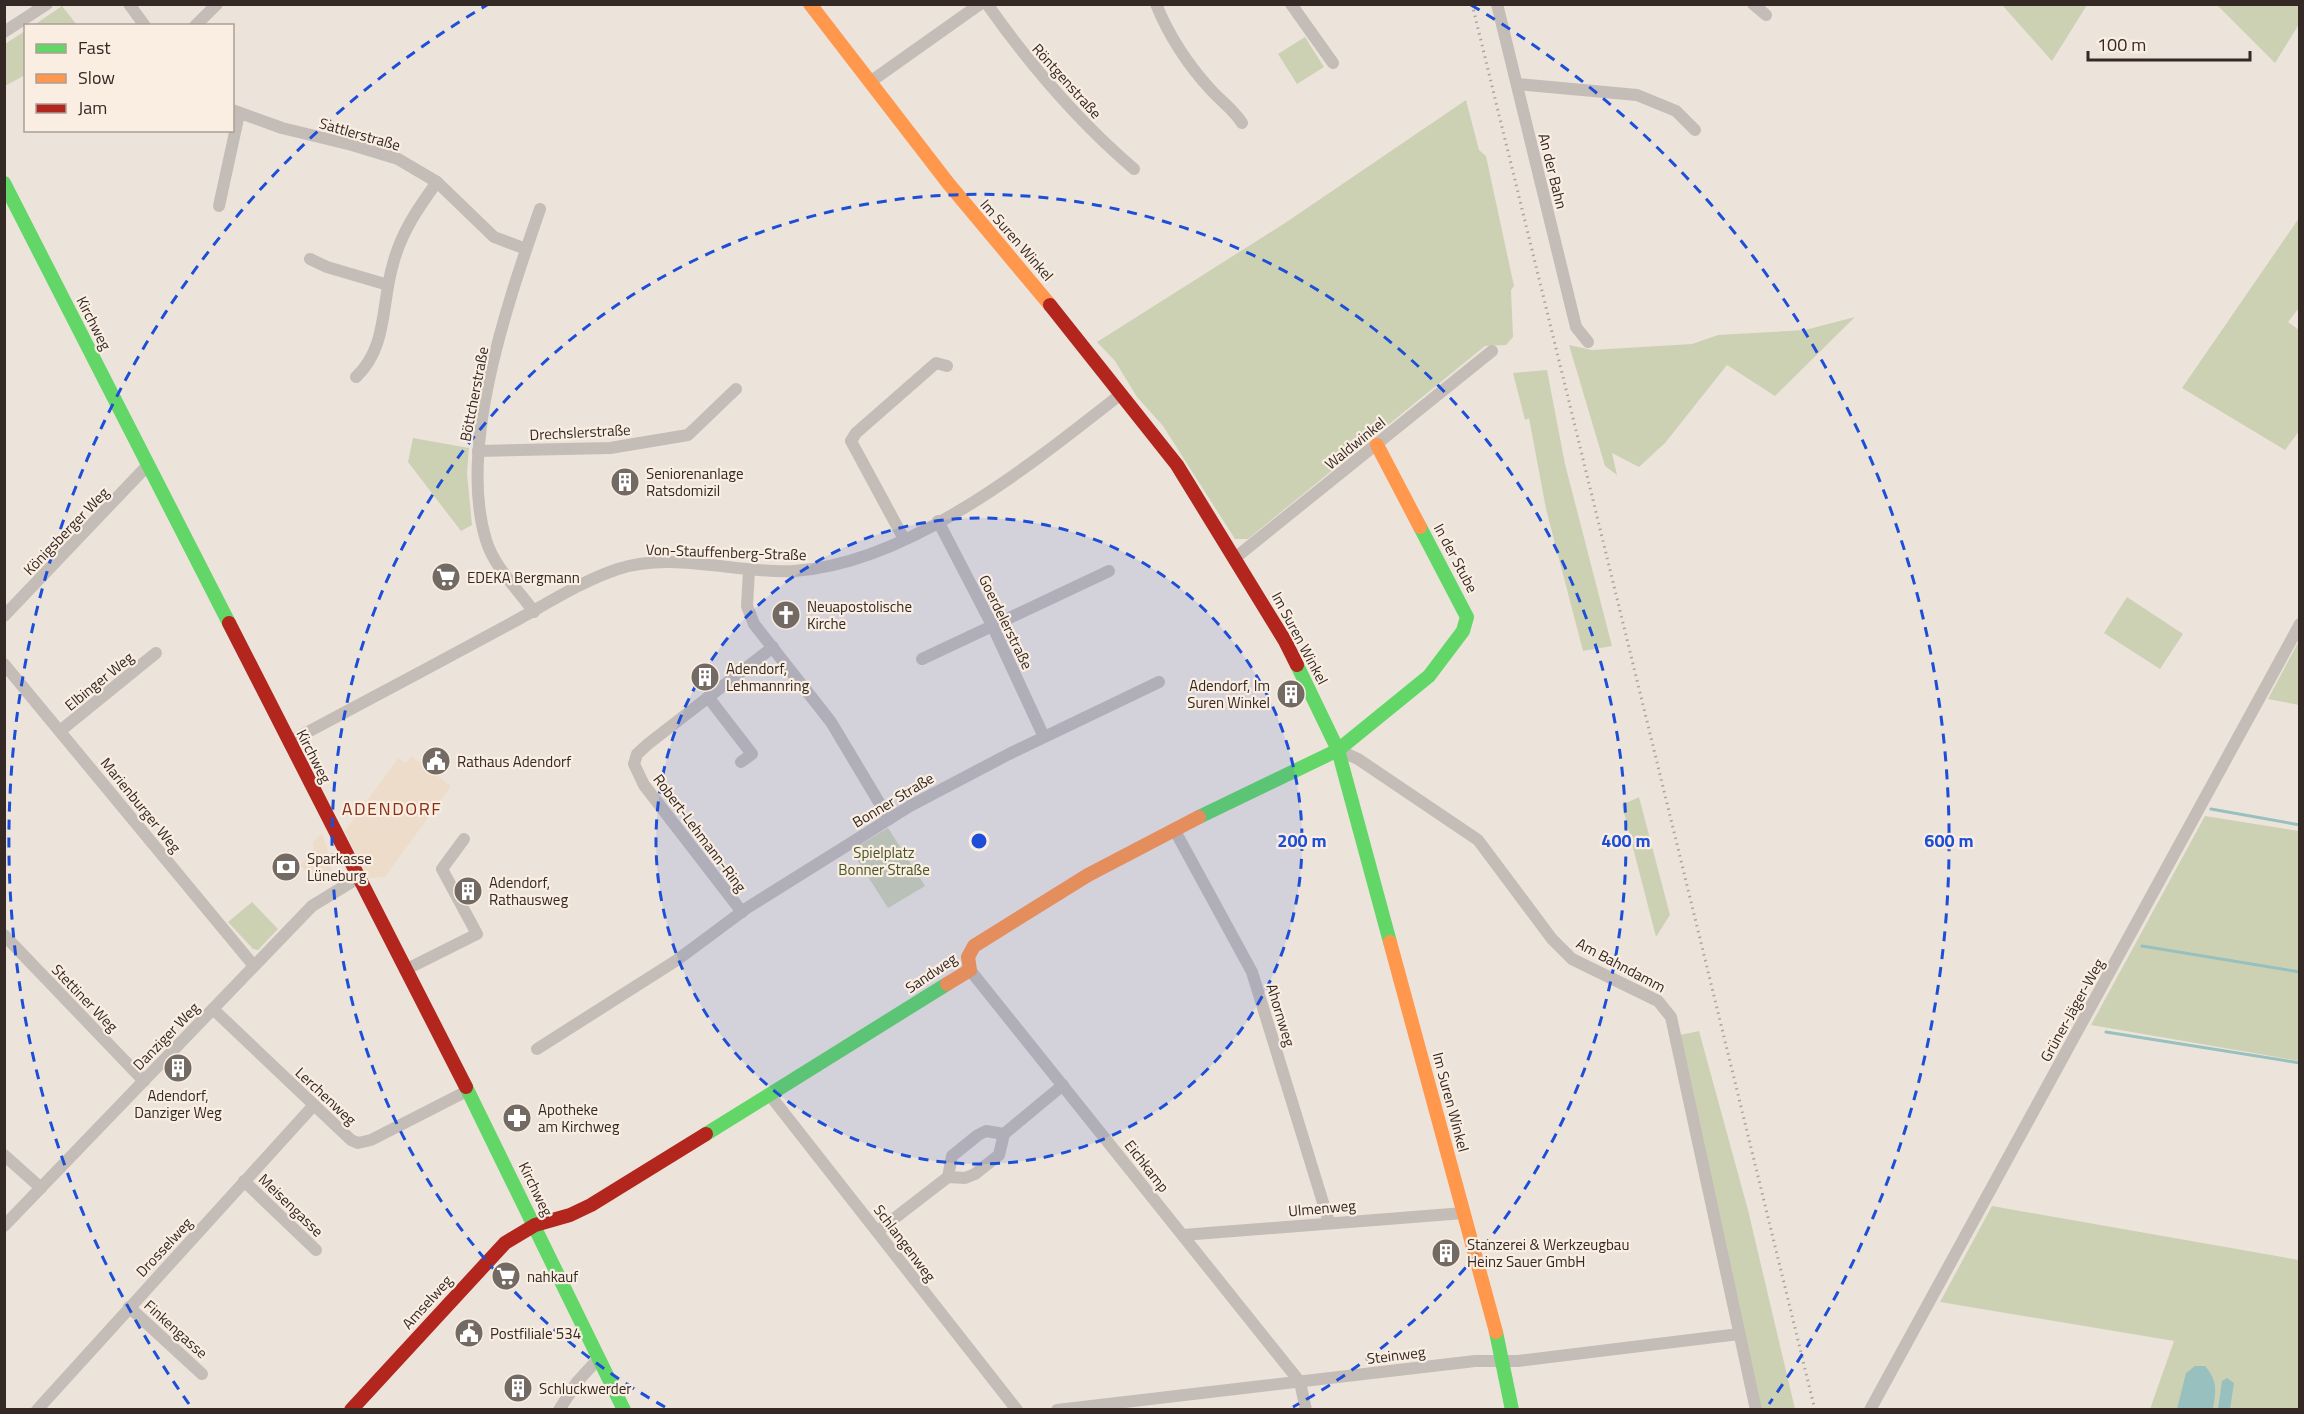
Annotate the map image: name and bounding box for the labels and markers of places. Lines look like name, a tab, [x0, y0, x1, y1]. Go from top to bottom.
place label: Seniorenanlage Ratsdomizil	[646, 462, 743, 502]
building icon: Seniorenanlage Ratsdomizil	[609, 466, 641, 498]
supermarket icon: EDEKA Bergmann	[430, 561, 462, 593]
place label: EDEKA Bergmann	[467, 566, 580, 589]
place label: Neuapostolische Kirche	[807, 595, 912, 635]
church icon: Neuapostolische Kirche	[770, 599, 802, 631]
place label: Adendorf, Lehmannring	[726, 657, 809, 697]
building icon: Adendorf, Lehmannring	[689, 661, 721, 693]
place label: Adendorf, Im Suren Winkel	[1187, 674, 1270, 714]
building icon: Adendorf, Im Suren Winkel	[1275, 678, 1307, 710]
public building icon: Rathaus Adendorf	[420, 745, 452, 777]
place label: Rathaus Adendorf	[457, 750, 571, 773]
centre of rings	[969, 831, 989, 851]
place label: Sparkasse Lüneburg	[307, 847, 372, 887]
bank icon: Sparkasse Lüneburg	[270, 851, 302, 883]
place label: Adendorf, Rathausweg	[489, 871, 568, 911]
building icon: Adendorf, Rathausweg	[452, 875, 484, 907]
building icon: Adendorf, Danziger Weg	[162, 1052, 194, 1084]
place label: Adendorf, Danziger Weg	[134, 1084, 222, 1124]
place label: Apotheke am Kirchweg	[538, 1098, 620, 1138]
pharmacy icon: Apotheke am Kirchweg	[501, 1102, 533, 1134]
place label: Stanzerei & Werkzeugbau Heinz Sauer GmbH	[1467, 1233, 1629, 1273]
building icon: Stanzerei & Werkzeugbau Heinz Sauer GmbH	[1430, 1237, 1462, 1269]
supermarket icon: nahkauf	[490, 1260, 522, 1292]
place label: nahkauf	[527, 1265, 578, 1288]
public building icon: Postfiliale 534	[453, 1317, 485, 1349]
place label: Postfiliale 534	[490, 1322, 581, 1345]
building icon: Schluckwerder	[502, 1372, 534, 1404]
place label: Schluckwerder	[539, 1377, 632, 1400]

